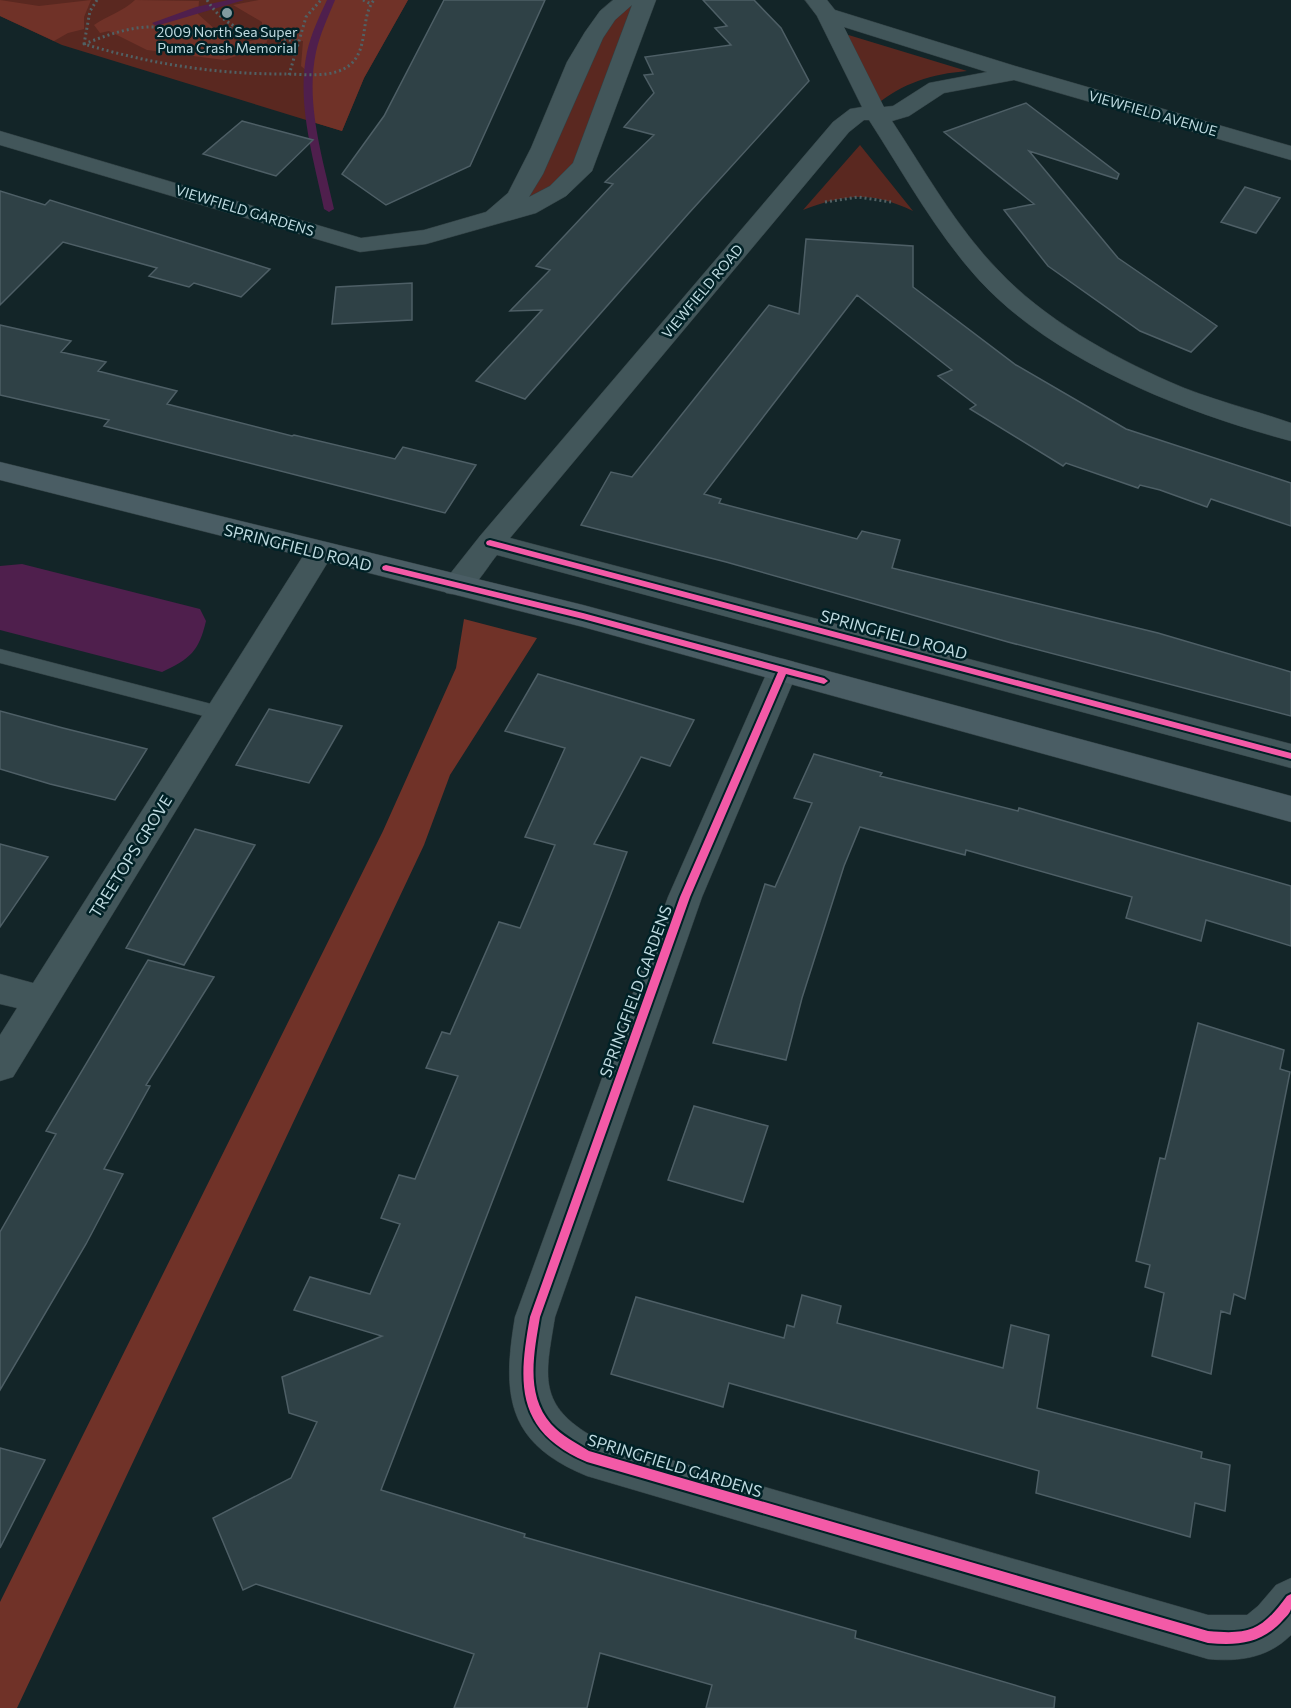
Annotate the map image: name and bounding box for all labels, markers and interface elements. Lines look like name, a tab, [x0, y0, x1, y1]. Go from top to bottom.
marker: 2009 North Sea Super Puma Crash Memorial	[220, 6, 234, 20]
place label: 2009 North Sea Super Puma Crash Memorial	[156, 23, 298, 56]
street label: VIEWFIELD AVENUE	[1087, 86, 1219, 140]
street label: VIEWFIELD GARDENS	[174, 181, 316, 239]
street label: VIEWFIELD ROAD	[658, 241, 746, 341]
street label: SPRINGFIELD ROAD	[222, 519, 374, 575]
street label: SPRINGFIELD ROAD	[818, 605, 970, 663]
street label: TREETOPS GROVE	[85, 791, 175, 921]
street label: SPRINGFIELD GARDENS	[595, 902, 675, 1080]
street label: SPRINGFIELD GARDENS	[585, 1429, 765, 1501]

